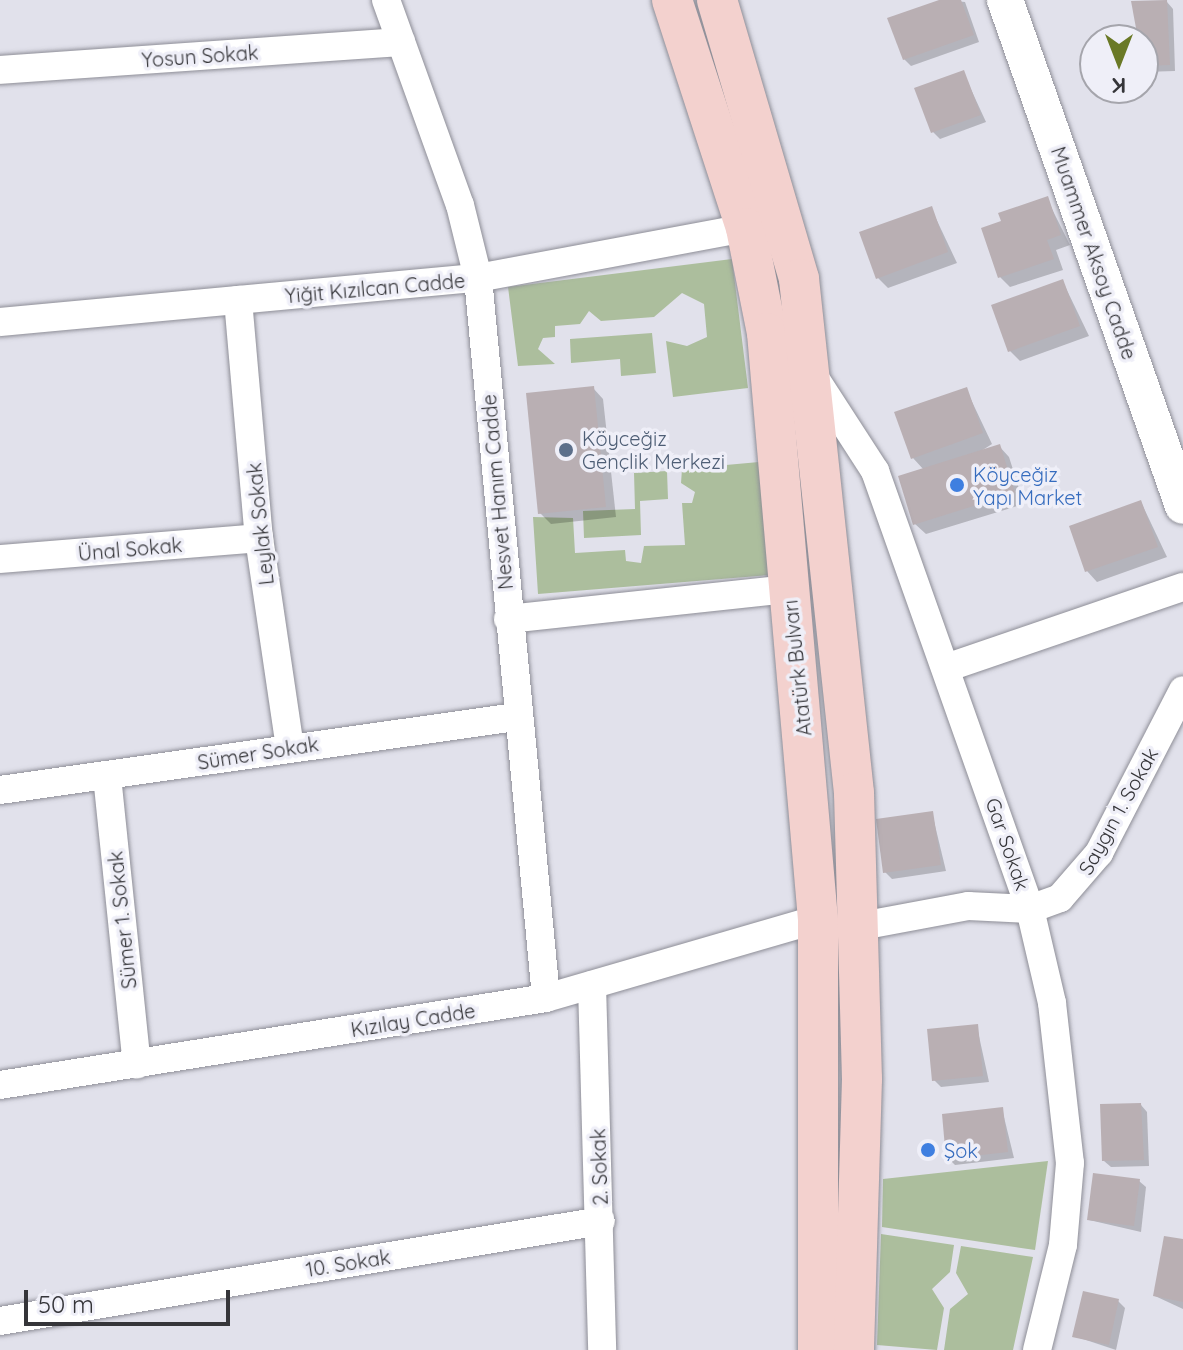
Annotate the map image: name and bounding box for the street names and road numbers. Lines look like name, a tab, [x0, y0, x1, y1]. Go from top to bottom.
street label: Yosun Sokak	[141, 40, 259, 72]
street label: Muammer Aksoy Cadde	[1046, 143, 1142, 363]
street label: Yiğit Kızılcan Cadde	[284, 268, 466, 308]
street label: Nesvet Hanım Cadde	[477, 393, 517, 591]
street label: Leylak Sokak	[242, 462, 278, 586]
street label: Ünal Sokak	[77, 532, 183, 566]
street label: Atatürk Bulvarı	[778, 599, 816, 737]
street label: Sümer Sokak	[196, 732, 320, 774]
street label: Saygın 1. Sokak	[1073, 743, 1163, 879]
street label: Gar Sokak	[981, 795, 1035, 893]
street label: Sümer 1. Sokak	[103, 850, 141, 990]
street label: Kızılay Cadde	[349, 998, 477, 1042]
street label: 2. Sokak	[586, 1128, 612, 1206]
street label: 10. Sokak	[304, 1244, 392, 1282]

